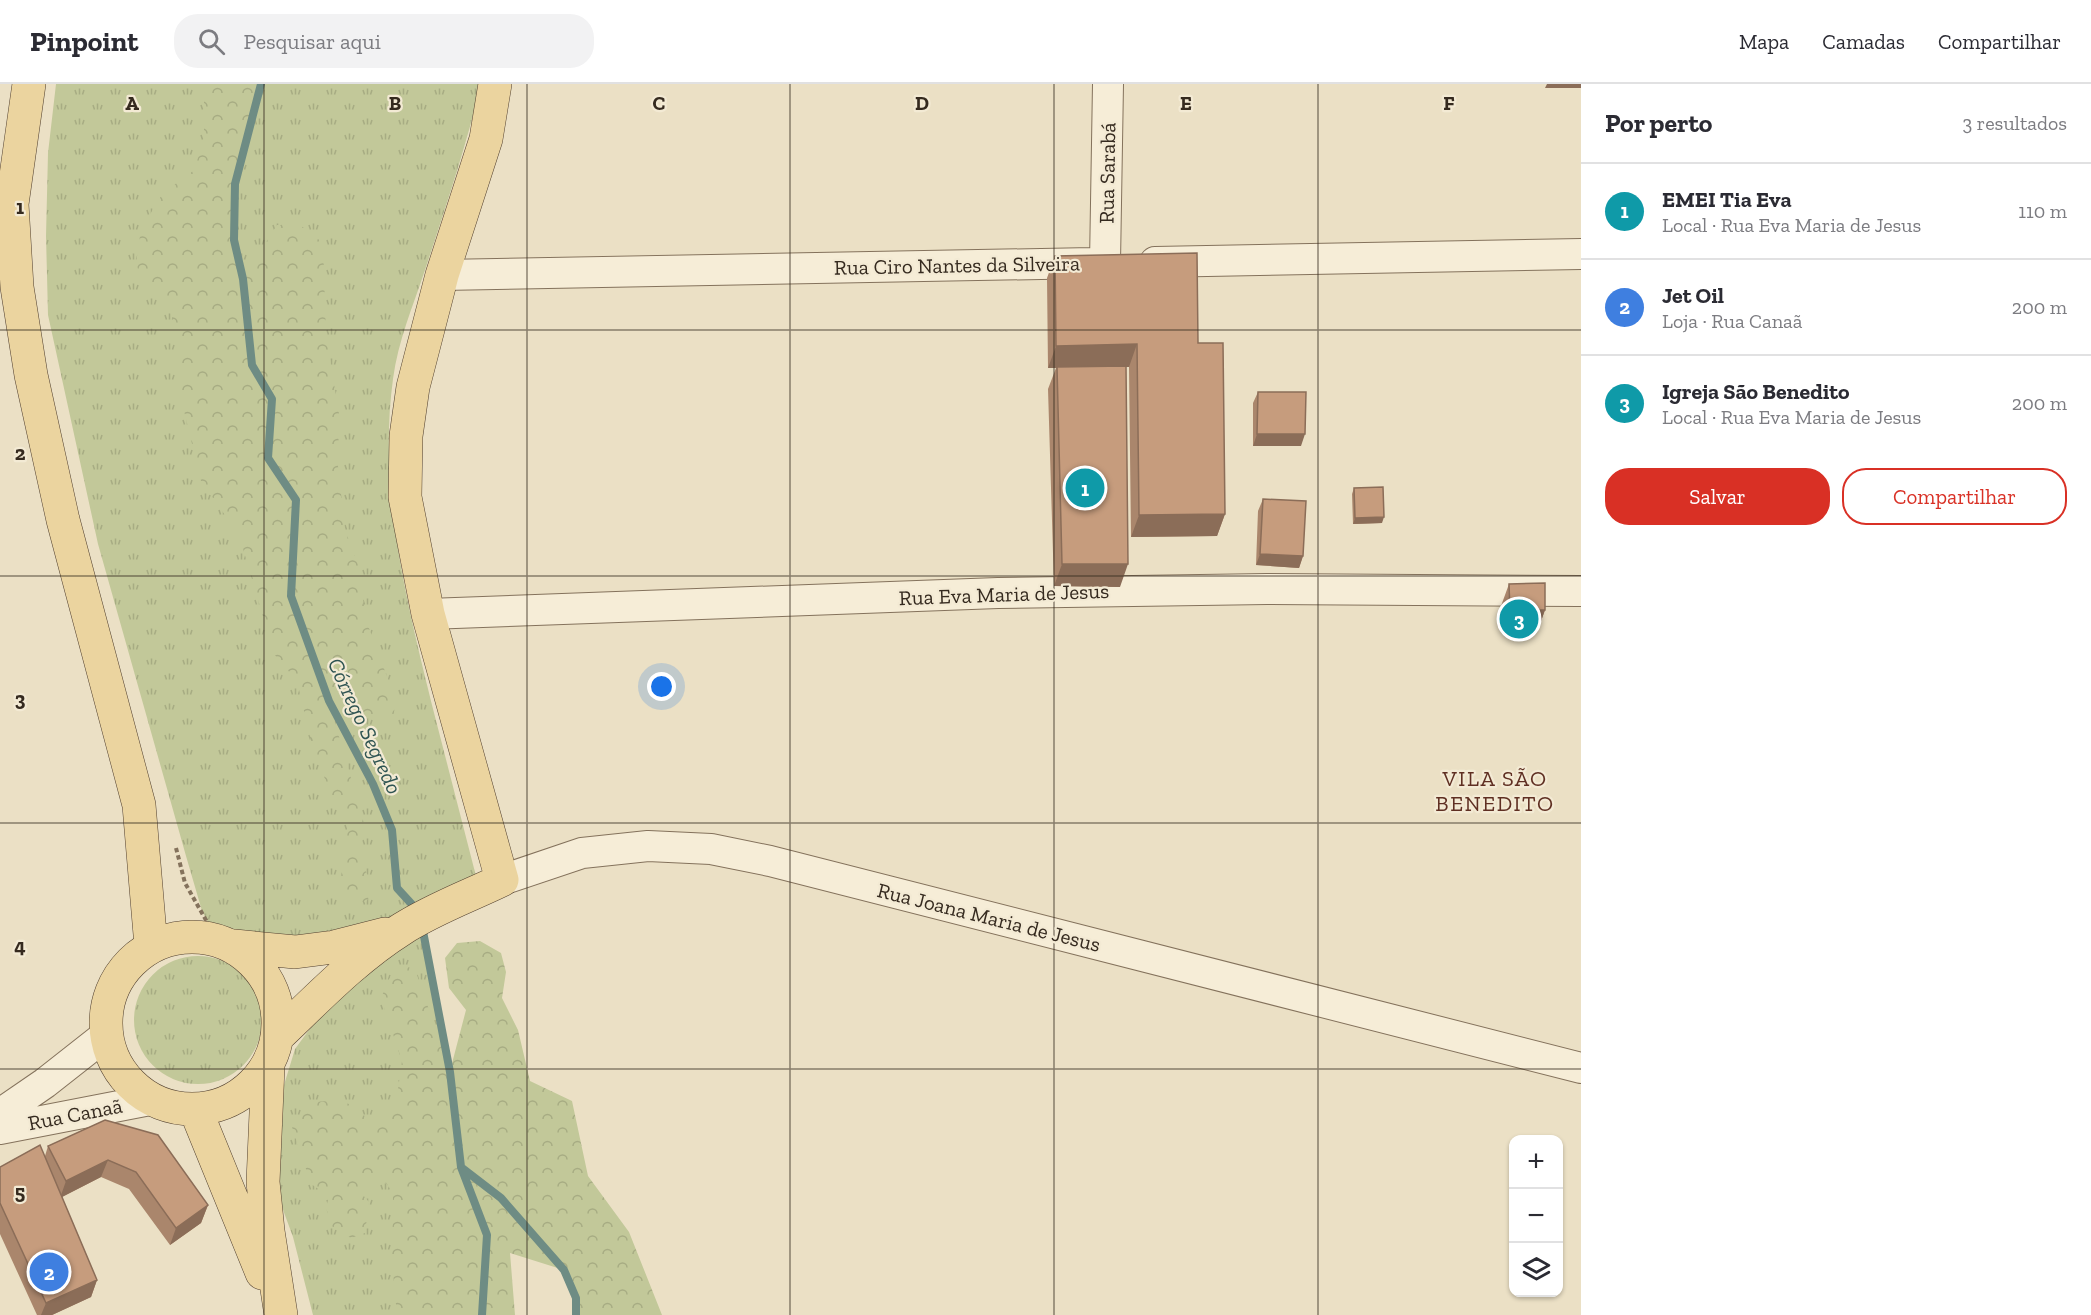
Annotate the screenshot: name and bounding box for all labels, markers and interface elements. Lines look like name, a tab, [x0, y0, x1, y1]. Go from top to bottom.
search box	[174, 14, 594, 68]
text: Pinpoint	[30, 25, 138, 58]
icon: search	[195, 25, 228, 58]
text: Pesquisar aqui	[243, 28, 381, 55]
text: Mapa	[1739, 29, 1789, 54]
text: Camadas	[1822, 29, 1905, 54]
text: Compartilhar	[1938, 29, 2061, 54]
text: A	[125, 91, 139, 115]
text: B	[389, 91, 401, 115]
text: C	[653, 91, 666, 115]
text: D	[915, 91, 929, 115]
text: E	[1180, 91, 1192, 115]
text: F	[1443, 91, 1455, 115]
text: Por perto	[1605, 107, 1712, 139]
text: 3 resultados	[1963, 111, 2067, 135]
street label: Rua Sarabá	[1094, 122, 1120, 224]
text: EMEI Tia Eva	[1662, 186, 1792, 213]
text: 1	[16, 195, 24, 219]
text: 1	[1620, 199, 1629, 223]
text: 110 m	[2018, 199, 2067, 223]
text: Local · Rua Eva Maria de Jesus	[1662, 213, 1921, 237]
street label: Rua Ciro Nantes da Silveira	[834, 250, 1080, 280]
text: Jet Oil	[1662, 282, 1724, 309]
text: 2	[1619, 295, 1630, 319]
text: 200 m	[2012, 295, 2067, 319]
text: Loja · Rua Canaã	[1662, 309, 1802, 333]
text: Igreja São Benedito	[1662, 378, 1850, 405]
text: 3	[1619, 391, 1630, 415]
text: 200 m	[2012, 391, 2067, 415]
text: Local · Rua Eva Maria de Jesus	[1662, 405, 1921, 429]
text: 2	[15, 441, 26, 465]
pin: 1	[1066, 466, 1104, 510]
button: Salvar	[1605, 468, 1830, 525]
button: Compartilhar	[1842, 468, 2067, 525]
street label: Rua Eva Maria de Jesus	[898, 578, 1110, 610]
pin: 3	[1500, 596, 1538, 642]
water label: Córrego Segredo	[322, 654, 408, 798]
your location	[647, 672, 676, 701]
text: 3	[15, 687, 26, 711]
district label: VILA SÃO BENEDITO	[1435, 765, 1555, 817]
street label: Rua Joana Maria de Jesus	[875, 877, 1103, 957]
text: 4	[14, 934, 26, 958]
street label: Rua Canaã	[26, 1093, 124, 1135]
map controls	[1509, 1135, 1563, 1297]
button: +	[1509, 1135, 1563, 1189]
text: 5	[15, 1180, 25, 1204]
button: −	[1509, 1189, 1563, 1243]
button: layers	[1509, 1243, 1563, 1297]
pin: 2	[29, 1250, 68, 1294]

